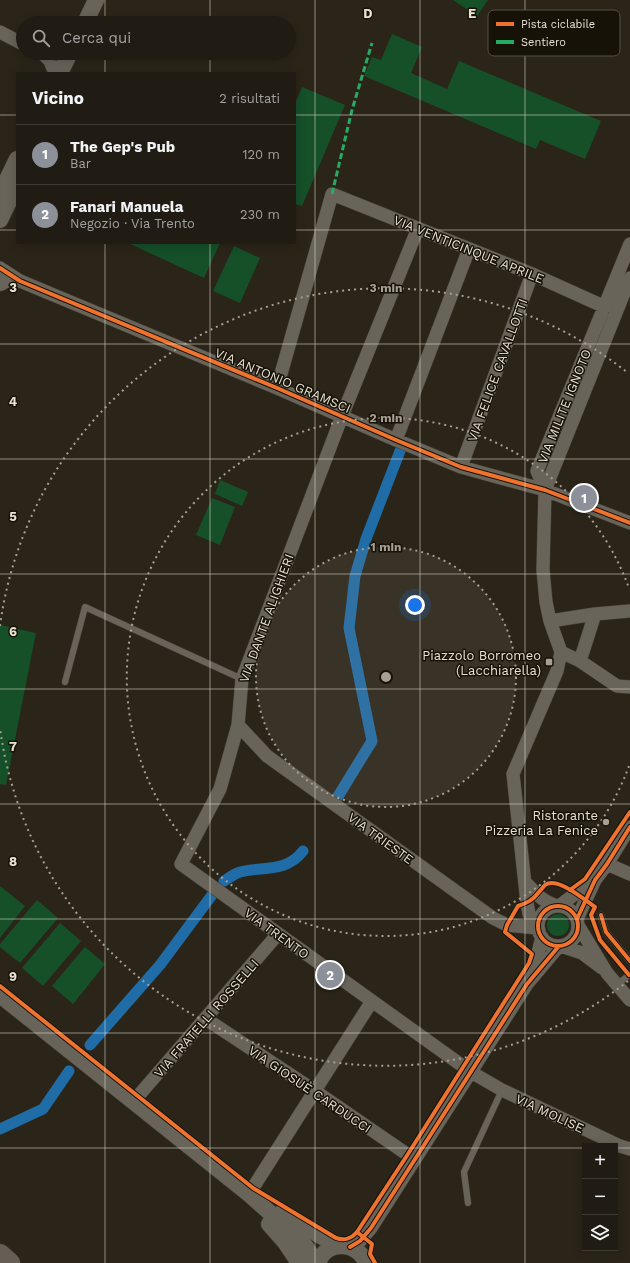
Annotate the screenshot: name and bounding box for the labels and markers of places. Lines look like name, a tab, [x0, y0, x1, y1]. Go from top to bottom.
pin: 1	[571, 483, 597, 513]
place label: Piazzolo Borromeo (Lacchiarella)	[422, 648, 541, 678]
marker: Piazzolo Borromeo (Lacchiarella)	[544, 657, 554, 667]
centre of rings	[379, 670, 393, 684]
place label: Ristorante Pizzeria La Fenice	[485, 808, 598, 838]
marker: Ristorante Pizzeria La Fenice	[601, 817, 611, 827]
pin: 2	[317, 960, 343, 990]

